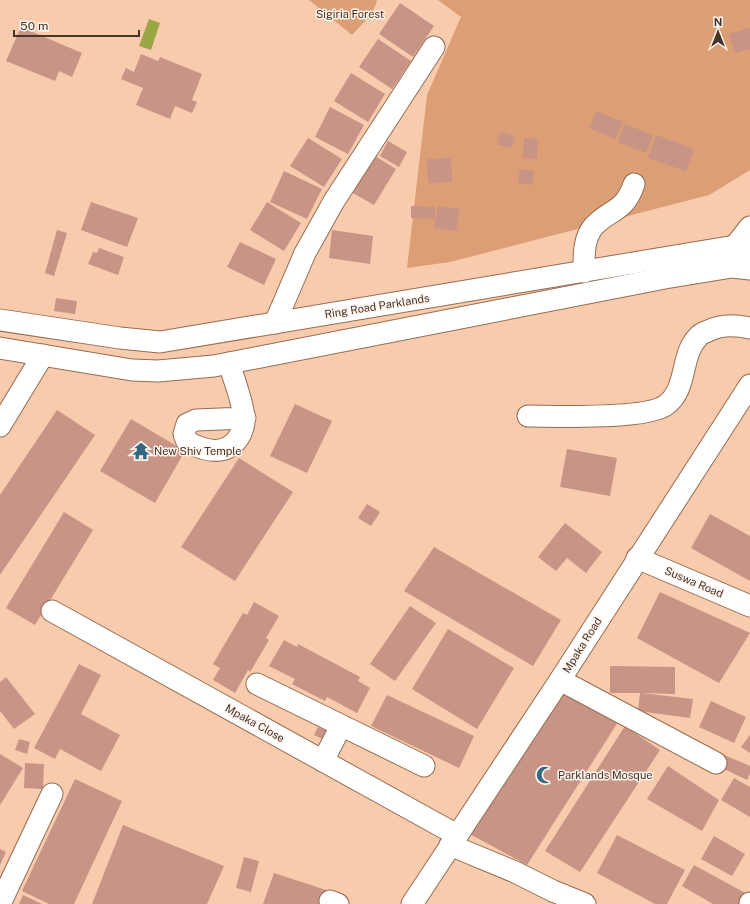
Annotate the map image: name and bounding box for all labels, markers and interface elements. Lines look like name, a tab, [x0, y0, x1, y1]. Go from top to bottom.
park label: Sigiria Forest	[316, 8, 384, 20]
scale bar	[14, 12, 139, 38]
north arrow	[698, 12, 738, 52]
text: N	[714, 16, 722, 28]
text: 50 m	[20, 19, 48, 33]
street label: Ring Road Parklands	[324, 292, 431, 320]
temple icon: New Shiv Temple	[131, 441, 151, 461]
place label: New Shiv Temple	[154, 445, 242, 457]
street label: Suswa Road	[663, 564, 725, 600]
street label: Mpaka Road	[560, 615, 604, 675]
street label: Mpaka Close	[223, 702, 287, 744]
mosque icon: Parklands Mosque	[535, 765, 555, 785]
place label: Parklands Mosque	[558, 769, 653, 781]

